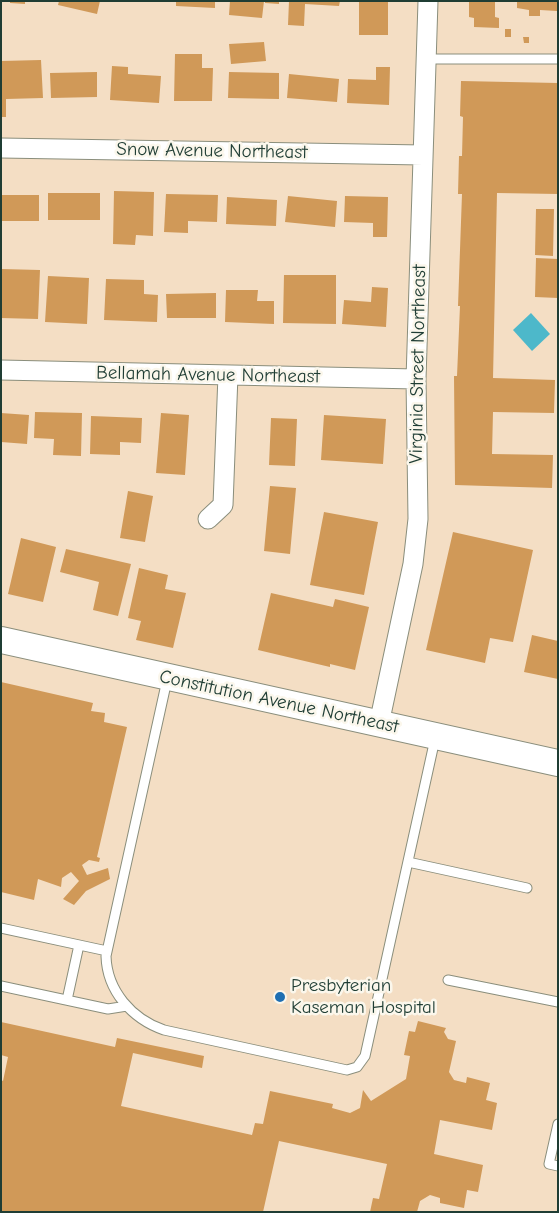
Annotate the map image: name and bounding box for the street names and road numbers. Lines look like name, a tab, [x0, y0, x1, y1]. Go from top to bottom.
street label: Snow Avenue Northeast	[116, 138, 308, 164]
street label: Virginia Street Northeast	[405, 264, 431, 464]
street label: Bellamah Avenue Northeast	[96, 362, 320, 388]
street label: Constitution Avenue Northeast	[157, 665, 401, 739]

